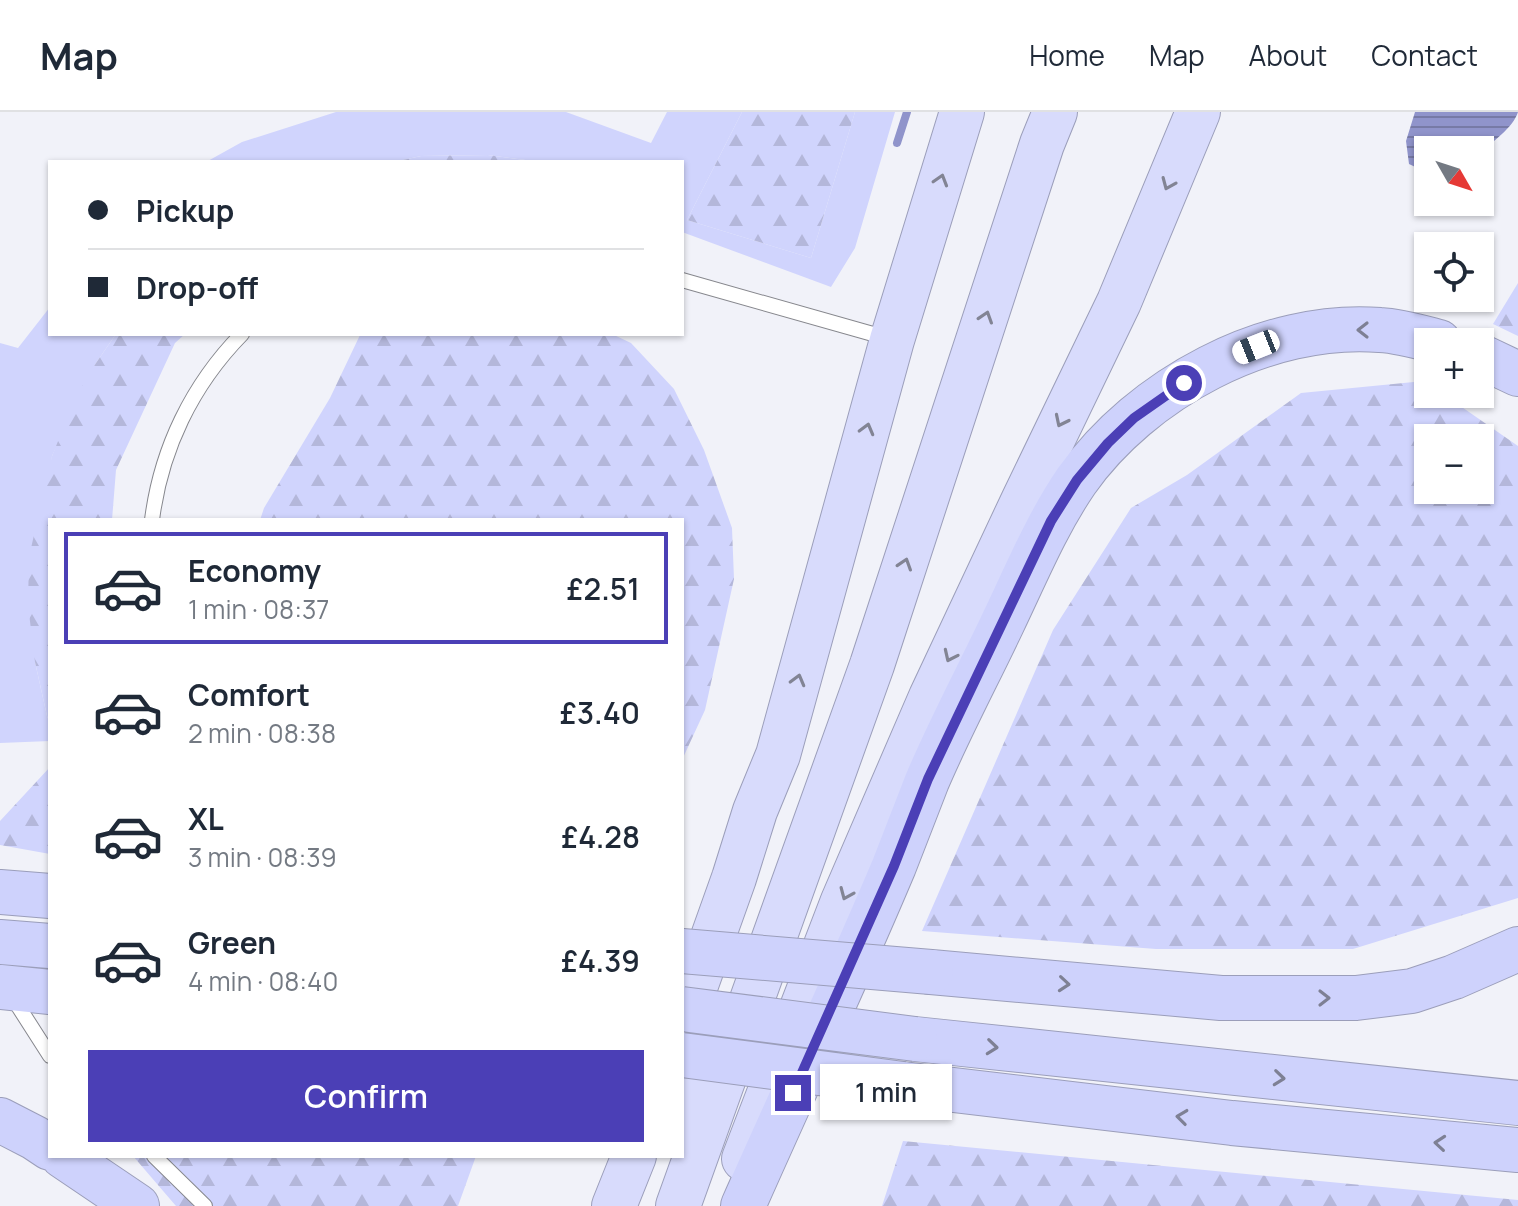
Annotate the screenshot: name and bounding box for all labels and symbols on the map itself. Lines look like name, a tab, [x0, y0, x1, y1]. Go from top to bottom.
north arrow	[1414, 136, 1494, 216]
one-way arrow	[932, 173, 948, 187]
one-way arrow	[1162, 176, 1178, 190]
one-way arrow	[976, 311, 992, 325]
one-way arrow	[1356, 321, 1369, 339]
car	[1229, 327, 1283, 367]
route start	[1166, 365, 1202, 401]
one-way arrow	[1055, 412, 1071, 427]
one-way arrow	[858, 422, 875, 436]
one-way arrow	[896, 558, 912, 571]
one-way arrow	[944, 647, 960, 662]
one-way arrow	[789, 673, 806, 687]
one-way arrow	[839, 886, 855, 900]
one-way arrow	[1058, 975, 1071, 992]
one-way arrow	[1318, 989, 1331, 1007]
one-way arrow	[986, 1039, 999, 1056]
callout: 1 min	[821, 1065, 953, 1121]
one-way arrow	[1273, 1069, 1286, 1086]
route end	[775, 1075, 811, 1111]
one-way arrow	[1175, 1108, 1188, 1125]
one-way arrow	[1433, 1134, 1446, 1151]

